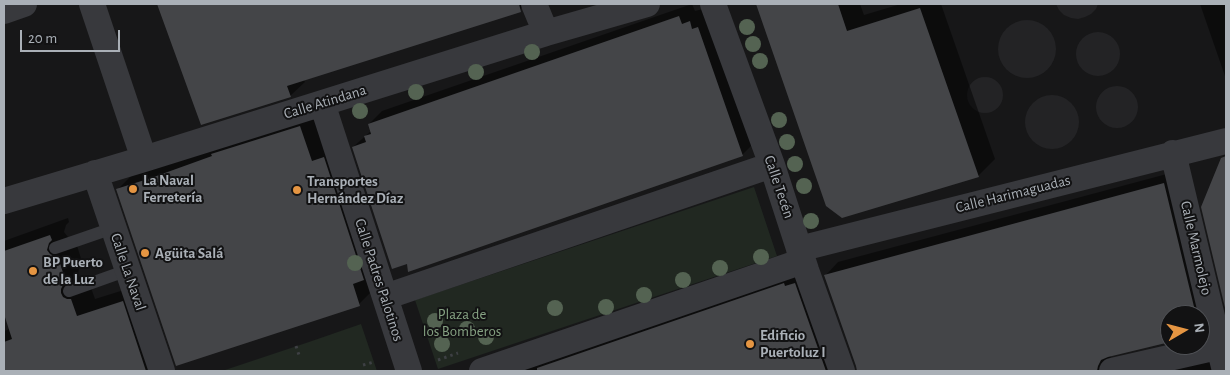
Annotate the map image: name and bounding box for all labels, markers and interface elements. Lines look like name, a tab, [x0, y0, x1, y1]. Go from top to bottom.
scale bar	[22, 20, 122, 52]
text: 20 m	[28, 31, 57, 46]
street label: Calle Atindana	[282, 81, 368, 123]
street label: Calle Tecén	[760, 153, 798, 221]
place label: La Naval Ferretería	[143, 171, 202, 206]
street label: Calle Harimaguadas	[954, 171, 1072, 217]
place label: Transportes Hernández Díaz	[307, 172, 403, 207]
marker: La Naval Ferretería	[127, 183, 139, 195]
marker: Transportes Hernández Díaz	[291, 184, 303, 196]
street label: Calle Marmolejo	[1176, 199, 1216, 297]
street label: Calle Padres Palotinos	[351, 216, 407, 344]
street label: Calle La Naval	[106, 231, 150, 313]
place label: Agüita Salá	[155, 244, 223, 262]
marker: Agüita Salá	[139, 247, 151, 259]
place label: BP Puerto de la Luz	[43, 253, 103, 288]
marker: BP Puerto de la Luz	[27, 265, 39, 277]
park label: Plaza de los Bomberos	[423, 305, 501, 340]
north arrow	[1160, 305, 1210, 355]
text: N	[1191, 322, 1206, 334]
place label: Edificio Puertoluz I	[760, 326, 826, 361]
marker: Edificio Puertoluz I	[744, 338, 756, 350]

